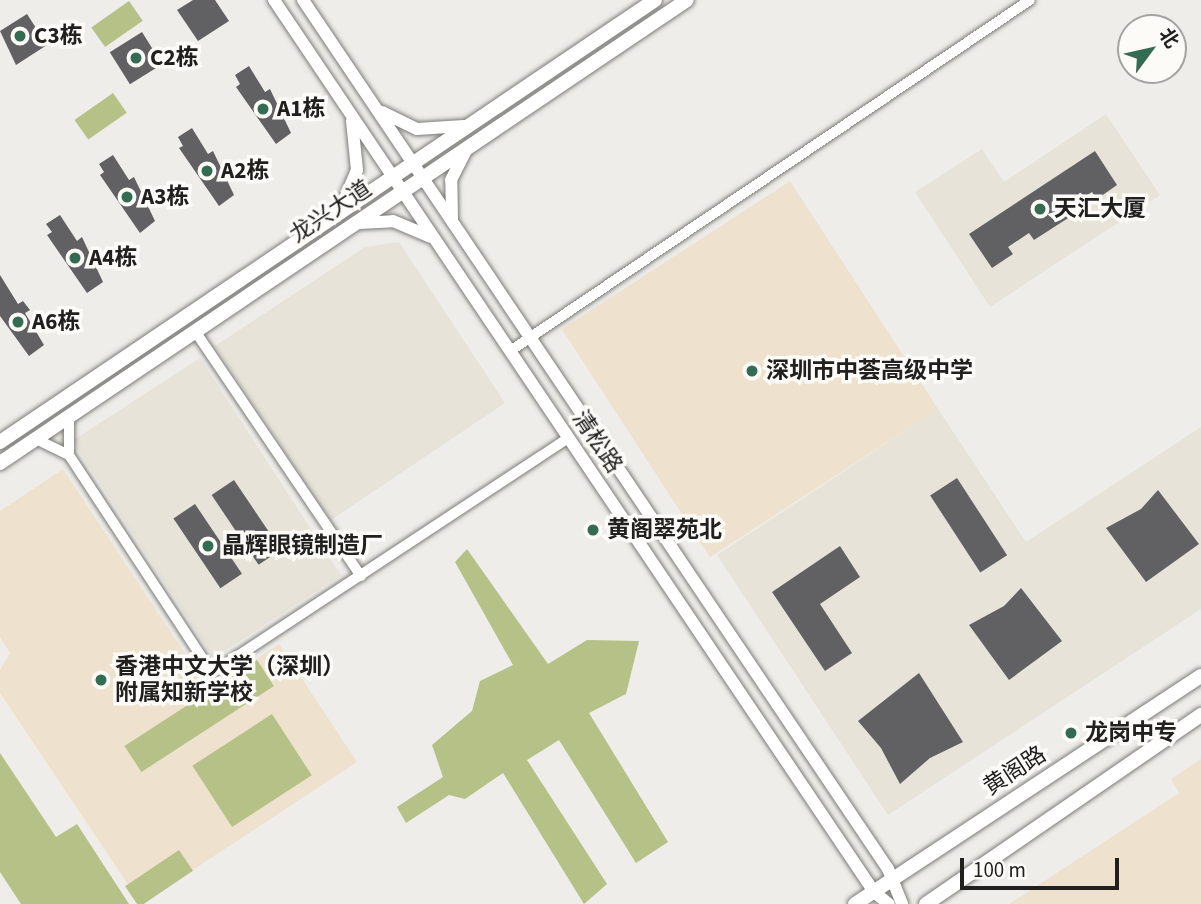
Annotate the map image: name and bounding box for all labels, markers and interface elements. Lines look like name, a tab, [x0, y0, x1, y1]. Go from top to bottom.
north arrow	[1117, 14, 1187, 84]
place label: C3栋	[34, 22, 83, 50]
text: 北	[1152, 23, 1185, 54]
marker: C3栋	[12, 28, 28, 44]
place label: C2栋	[150, 44, 199, 72]
marker: C2栋	[128, 50, 144, 66]
place label: A1栋	[277, 95, 325, 123]
marker: A1栋	[255, 101, 271, 117]
place label: A2栋	[221, 157, 269, 185]
marker: A2栋	[199, 163, 215, 179]
street label: 龙兴大道	[285, 175, 377, 249]
place label: A3栋	[141, 183, 189, 211]
marker: A3栋	[119, 189, 135, 205]
place label: 天汇大厦	[1054, 195, 1146, 223]
marker: 天汇大厦	[1032, 201, 1048, 217]
place label: A4栋	[89, 244, 137, 272]
marker: A4栋	[67, 250, 83, 266]
place label: A6栋	[32, 308, 80, 336]
marker: A6栋	[10, 314, 26, 330]
place label: 深圳市中荟高级中学	[766, 357, 973, 385]
marker: 深圳市中荟高级中学	[744, 363, 760, 379]
street label: 清松路	[566, 406, 628, 478]
place label: 黄阁翠苑北	[607, 516, 722, 544]
marker: 黄阁翠苑北	[585, 522, 601, 538]
place label: 晶辉眼镜制造厂	[222, 532, 383, 560]
marker: 晶辉眼镜制造厂	[200, 538, 216, 554]
place label: 香港中文大学（深圳） 附属知新学校	[115, 653, 345, 707]
marker: 香港中文大学（深圳） 附属知新学校	[93, 672, 109, 688]
place label: 龙岗中专	[1085, 719, 1177, 747]
marker: 龙岗中专	[1063, 725, 1079, 741]
street label: 黄阁路	[979, 741, 1051, 801]
scale bar	[963, 844, 1122, 888]
text: 100 m	[973, 855, 1026, 885]

